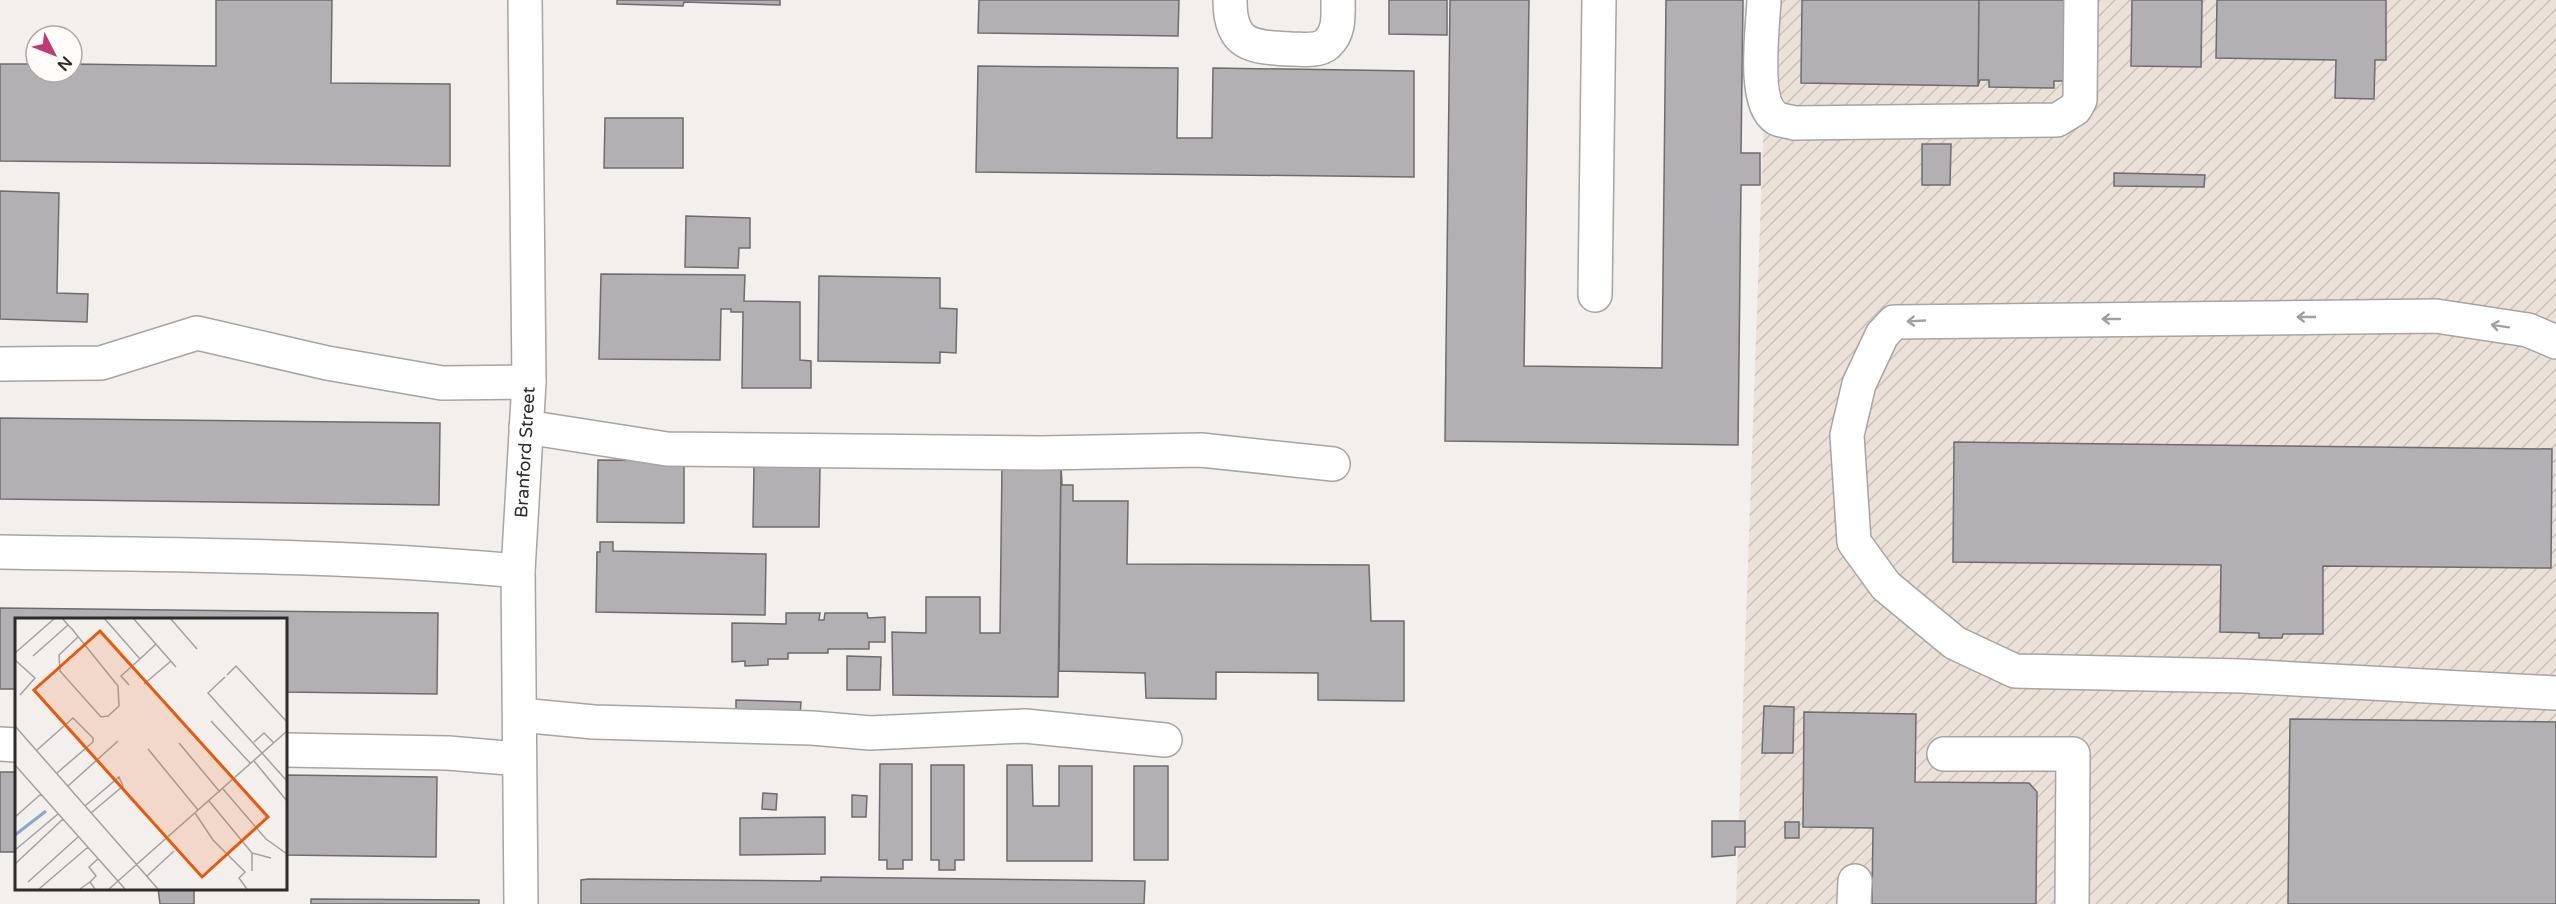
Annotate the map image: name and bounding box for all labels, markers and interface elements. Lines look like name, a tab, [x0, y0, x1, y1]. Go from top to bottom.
north arrow	[24, 24, 84, 84]
text: N	[53, 52, 76, 75]
one-way arrow	[2297, 311, 2317, 323]
one-way arrow	[2102, 313, 2122, 325]
one-way arrow	[1907, 315, 1927, 326]
one-way arrow	[2491, 321, 2511, 332]
street label: Branford Street	[510, 386, 540, 519]
inset map	[15, 618, 286, 889]

